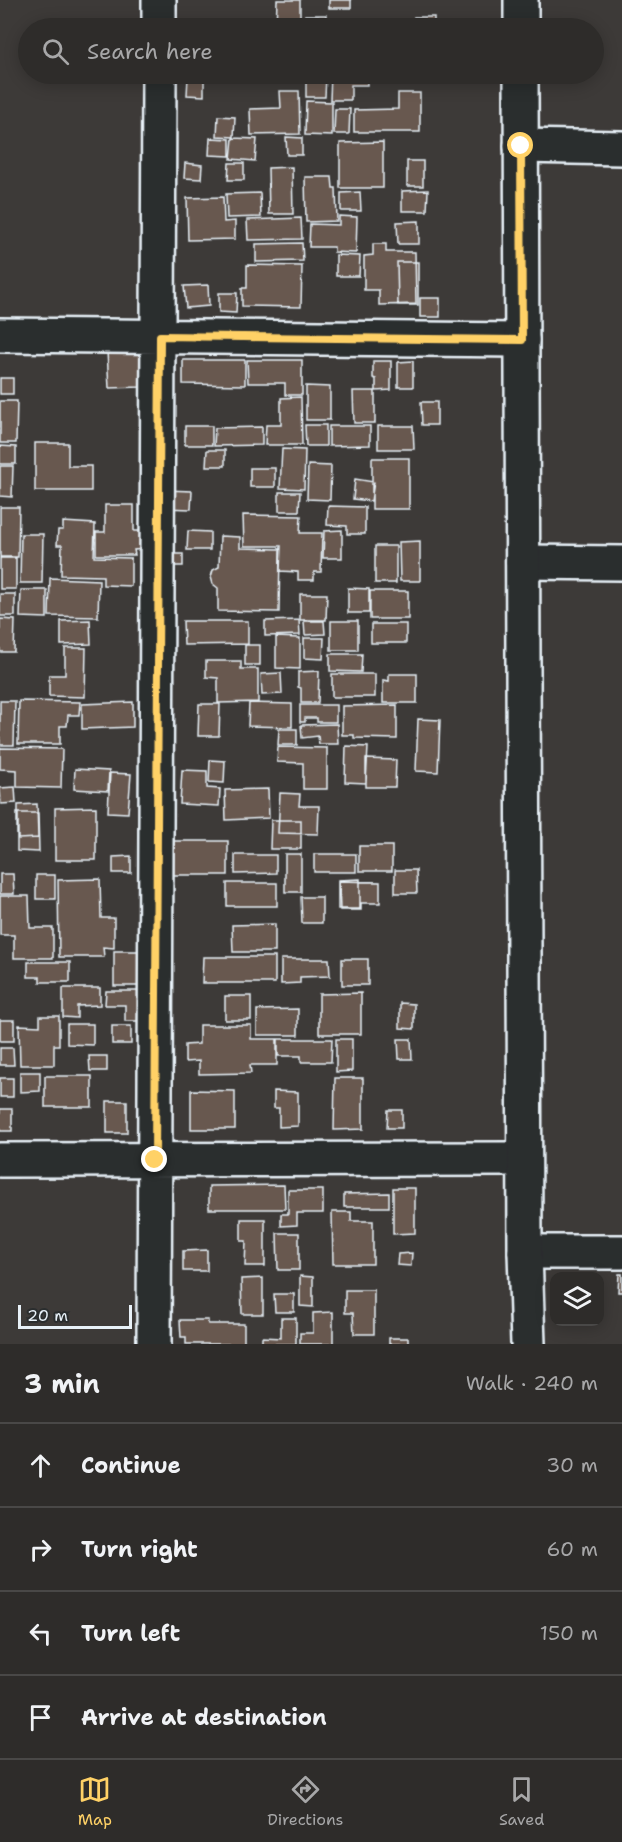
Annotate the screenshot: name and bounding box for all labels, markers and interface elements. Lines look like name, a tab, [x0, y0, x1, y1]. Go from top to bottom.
search box	[18, 18, 604, 84]
icon: search	[39, 35, 72, 68]
text: Search here	[87, 37, 213, 66]
route start	[507, 132, 533, 158]
route end	[141, 1146, 167, 1172]
map controls	[550, 1272, 604, 1326]
button: layers	[550, 1272, 604, 1326]
scale bar	[18, 1302, 132, 1330]
text: 20 m	[27, 1305, 68, 1326]
text: 3 min	[24, 1366, 100, 1401]
text: Walk · 240 m	[466, 1370, 598, 1396]
icon: ahead	[24, 1449, 57, 1482]
text: Continue	[81, 1451, 181, 1480]
text: 30 m	[546, 1452, 598, 1478]
icon: right	[24, 1533, 57, 1566]
text: Turn right	[81, 1535, 198, 1564]
text: 60 m	[546, 1536, 598, 1562]
icon: left	[24, 1617, 57, 1650]
text: Turn left	[81, 1619, 180, 1648]
text: 150 m	[540, 1620, 598, 1646]
icon: arrive	[24, 1701, 57, 1734]
text: Arrive at destination	[81, 1703, 327, 1732]
tab: Map	[78, 1773, 112, 1830]
tab: Directions	[267, 1773, 344, 1830]
tab: Saved	[499, 1773, 544, 1830]

